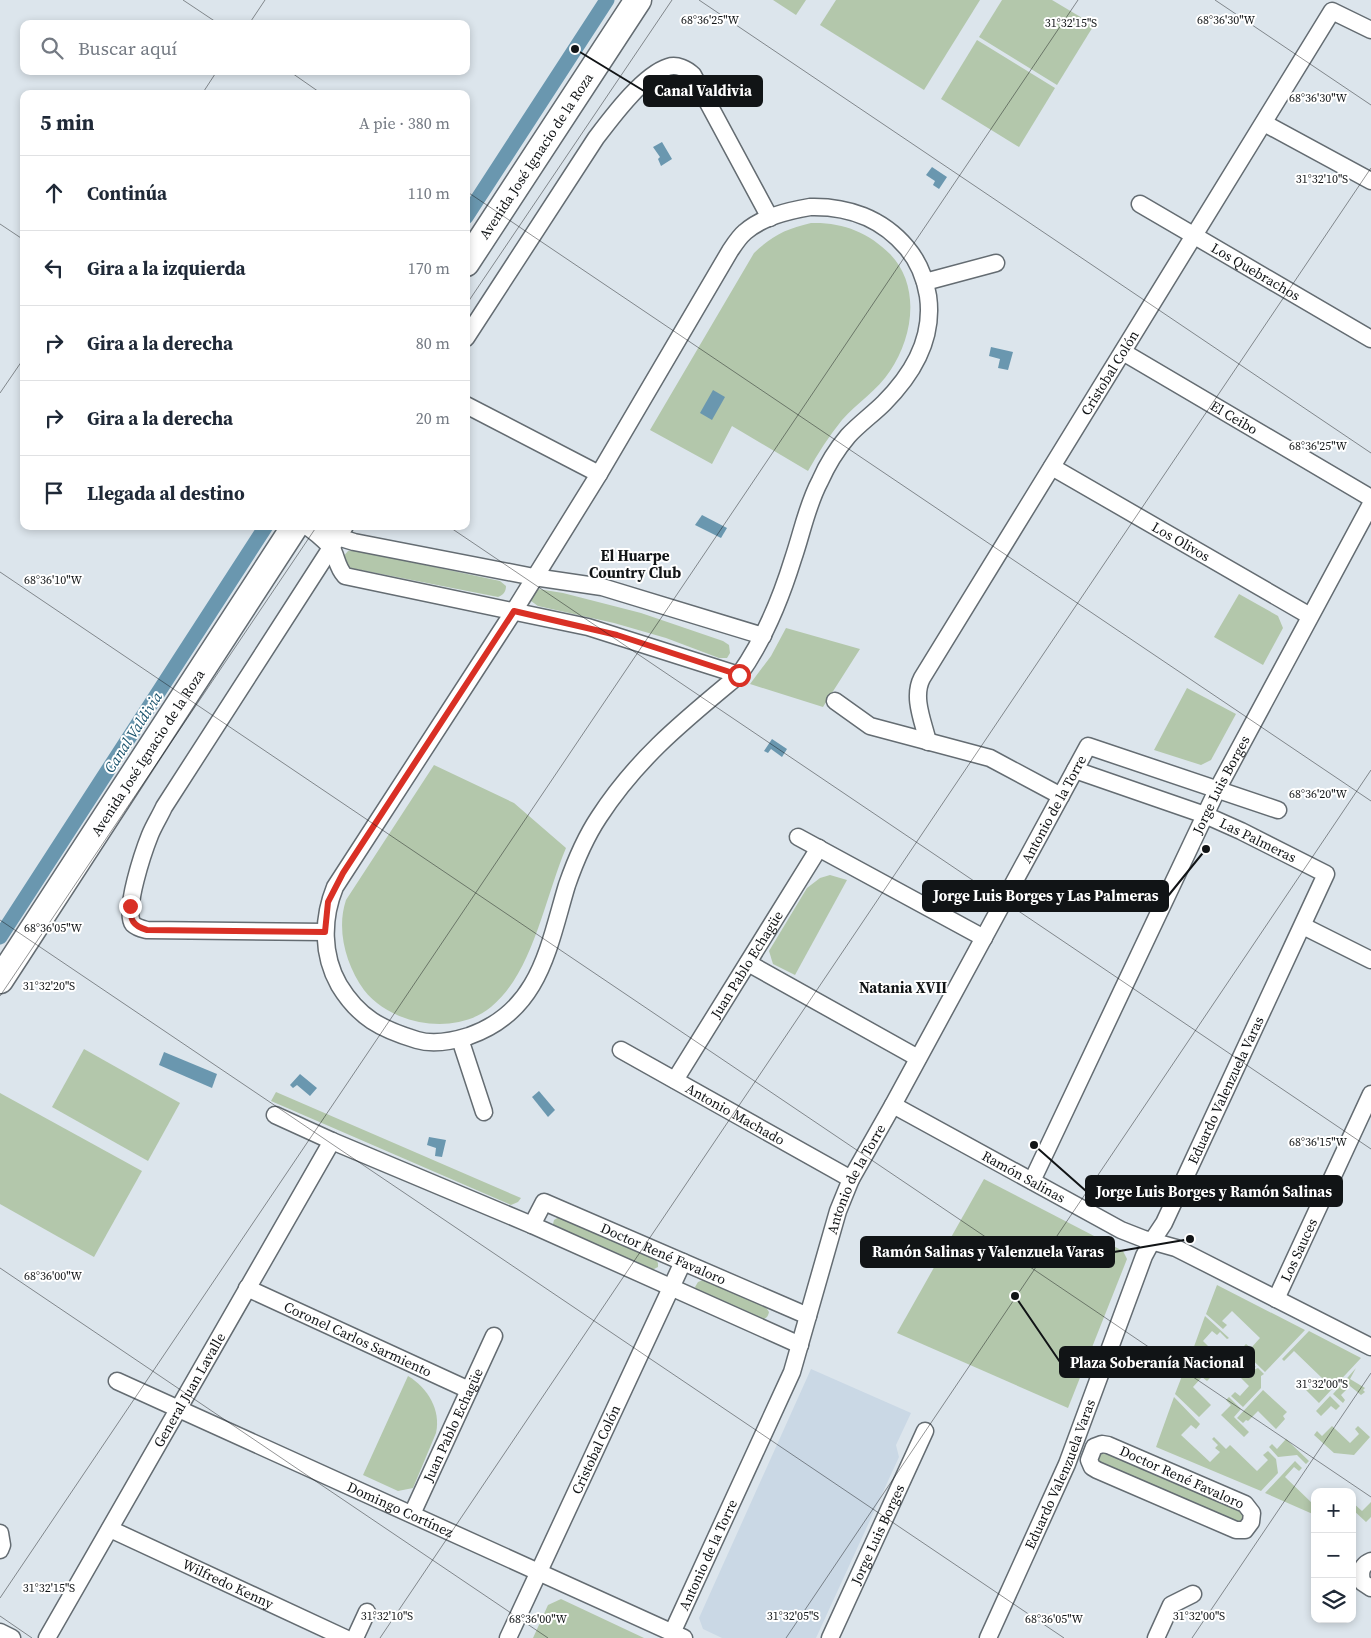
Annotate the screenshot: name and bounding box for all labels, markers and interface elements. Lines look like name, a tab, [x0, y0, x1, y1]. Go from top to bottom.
text: 68°36'25"W	[681, 12, 739, 28]
text: 68°36'30"W	[1197, 12, 1255, 28]
text: 31°32'15"S	[1045, 15, 1097, 31]
search box	[20, 20, 470, 75]
icon: search	[38, 34, 66, 62]
text: Buscar aquí	[78, 35, 177, 61]
street label: Avenida José Ignacio de la Roza	[474, 68, 598, 243]
callout: Canal Valdivia	[644, 76, 762, 106]
text: Canal Valdivia	[654, 80, 753, 101]
text: 68°36'30"W	[1289, 90, 1347, 106]
text: 5 min	[40, 108, 95, 137]
text: A pie · 380 m	[359, 112, 450, 134]
text: 31°32'10"S	[1296, 171, 1348, 187]
icon: ahead	[40, 179, 68, 207]
text: Continúa	[87, 180, 167, 206]
text: 110 m	[408, 182, 450, 204]
street label: Los Quebrachos	[1207, 238, 1304, 306]
icon: left	[40, 254, 68, 282]
text: Gira a la izquierda	[87, 255, 246, 281]
text: 170 m	[408, 257, 450, 279]
street label: Cristobal Colón	[1076, 326, 1144, 419]
icon: right	[40, 329, 68, 357]
text: Gira a la derecha	[87, 330, 233, 356]
text: 80 m	[416, 332, 450, 354]
street label: El Ceibo	[1207, 396, 1262, 439]
icon: right	[40, 404, 68, 432]
text: Gira a la derecha	[87, 405, 233, 431]
text: 20 m	[416, 407, 450, 429]
text: 68°36'25"W	[1289, 438, 1347, 454]
icon: arrive	[40, 479, 68, 507]
text: Llegada al destino	[87, 480, 245, 506]
street label: Los Olivos	[1148, 517, 1214, 566]
district label: El Huarpe Country Club	[589, 545, 681, 583]
text: 68°36'10"W	[24, 572, 82, 588]
route start	[728, 664, 751, 687]
street label: Avenida José Ignacio de la Roza	[86, 665, 210, 840]
water label: Canal Valdivia	[99, 687, 167, 777]
street label: Jorge Luis Borges	[1187, 732, 1255, 838]
street label: Antonio de la Torre	[1016, 752, 1091, 867]
text: 68°36'20"W	[1289, 786, 1347, 802]
street label: Las Palmeras	[1216, 813, 1300, 867]
callout: Jorge Luis Borges y Las Palmeras	[923, 881, 1168, 911]
text: Jorge Luis Borges y Las Palmeras	[932, 885, 1159, 906]
route end	[119, 895, 142, 918]
street label: Juan Pablo Echagüe	[705, 907, 788, 1023]
text: 68°36'05"W	[24, 920, 82, 936]
district label: Natania XVII	[859, 977, 947, 998]
text: 31°32'20"S	[23, 978, 75, 994]
street label: Eduardo Valenzuela Varas	[1183, 1013, 1269, 1167]
street label: Antonio Machado	[682, 1078, 789, 1150]
street label: Antonio de la Torre	[822, 1120, 890, 1237]
text: 68°36'15"W	[1289, 1134, 1347, 1150]
street label: Ramón Salinas	[978, 1146, 1069, 1208]
callout: Jorge Luis Borges y Ramón Salinas	[1086, 1176, 1342, 1206]
text: Jorge Luis Borges y Ramón Salinas	[1095, 1181, 1332, 1202]
street label: Los Sauces	[1275, 1215, 1322, 1285]
street label: Doctor René Favaloro	[598, 1218, 729, 1290]
callout: Ramón Salinas y Valenzuela Varas	[861, 1237, 1114, 1267]
text: Ramón Salinas y Valenzuela Varas	[872, 1241, 1104, 1262]
text: 68°36'00"W	[24, 1268, 82, 1284]
street label: Coronel Carlos Sarmiento	[281, 1296, 435, 1382]
street label: General Juan Lavalle	[148, 1329, 230, 1451]
callout: Plaza Soberanía Nacional	[1060, 1347, 1254, 1377]
text: Plaza Soberanía Nacional	[1070, 1352, 1244, 1373]
street label: Juan Pablo Echagüe	[418, 1365, 488, 1486]
text: 31°32'00"S	[1296, 1376, 1348, 1392]
street label: Eduardo Valenzuela Varas	[1020, 1396, 1100, 1552]
street label: Cristobal Colón	[566, 1401, 625, 1497]
street label: Doctor René Favaloro	[1116, 1440, 1248, 1514]
street label: Domingo Cortínez	[344, 1477, 457, 1542]
street label: Jorge Luis Borges	[845, 1481, 909, 1589]
map controls	[1311, 1488, 1356, 1623]
button: +	[1311, 1488, 1356, 1533]
street label: Antonio de la Torre	[674, 1496, 742, 1614]
button: −	[1311, 1533, 1356, 1578]
street label: Wilfredo Kenny	[179, 1554, 277, 1614]
button: layers	[1311, 1578, 1356, 1623]
text: 31°32'15"S	[23, 1580, 75, 1596]
text: 31°32'10"S	[361, 1608, 413, 1624]
text: 31°32'05"S	[767, 1608, 819, 1624]
text: 31°32'00"S	[1173, 1608, 1225, 1624]
text: 68°36'00"W	[509, 1611, 567, 1627]
text: 68°36'05"W	[1025, 1611, 1083, 1627]

